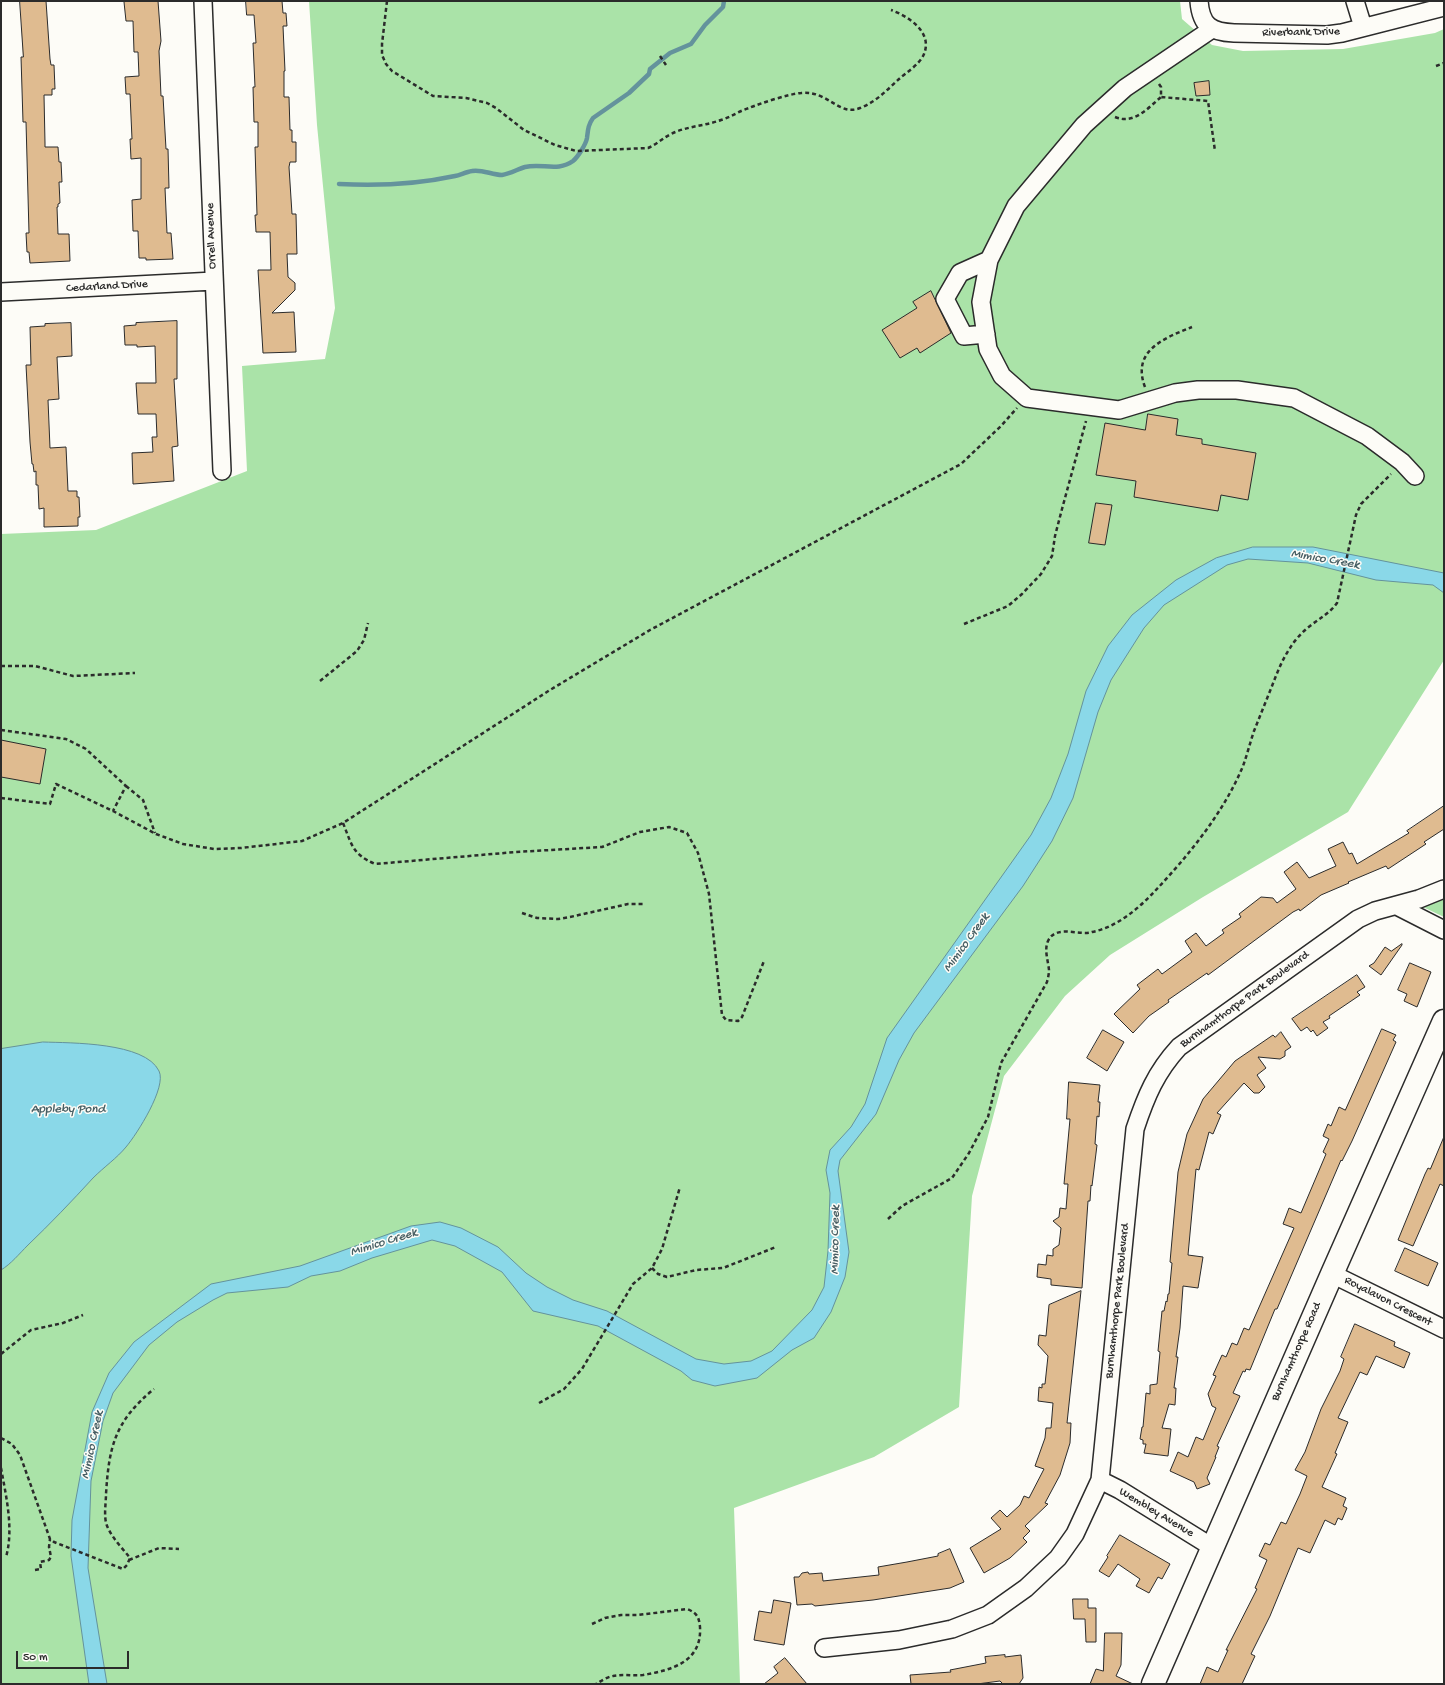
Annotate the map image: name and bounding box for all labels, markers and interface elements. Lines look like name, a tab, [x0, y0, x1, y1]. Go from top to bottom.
street label: Riverbank Drive	[1262, 25, 1340, 41]
street label: Orrell Avenue	[204, 203, 220, 269]
street label: Cedarland Drive	[66, 278, 148, 296]
water label: Mimico Creek	[1290, 546, 1360, 574]
water label: Mimico Creek	[940, 911, 994, 975]
street label: Burnhamthorpe Park Boulevard	[1178, 948, 1312, 1052]
water label: Appleby Pond	[31, 1102, 105, 1118]
water label: Mimico Creek	[828, 1205, 844, 1275]
street label: Burnhamthorpe Park Boulevard	[1103, 1223, 1133, 1379]
water label: Mimico Creek	[349, 1225, 419, 1261]
street label: Royalavon Crescent	[1342, 1274, 1434, 1330]
street label: Burnhamthorpe Road	[1269, 1301, 1325, 1403]
water label: Mimico Creek	[78, 1410, 108, 1480]
street label: Wembley Avenue	[1116, 1485, 1196, 1541]
scale bar	[18, 1643, 131, 1669]
text: 50 m	[23, 1651, 48, 1665]

